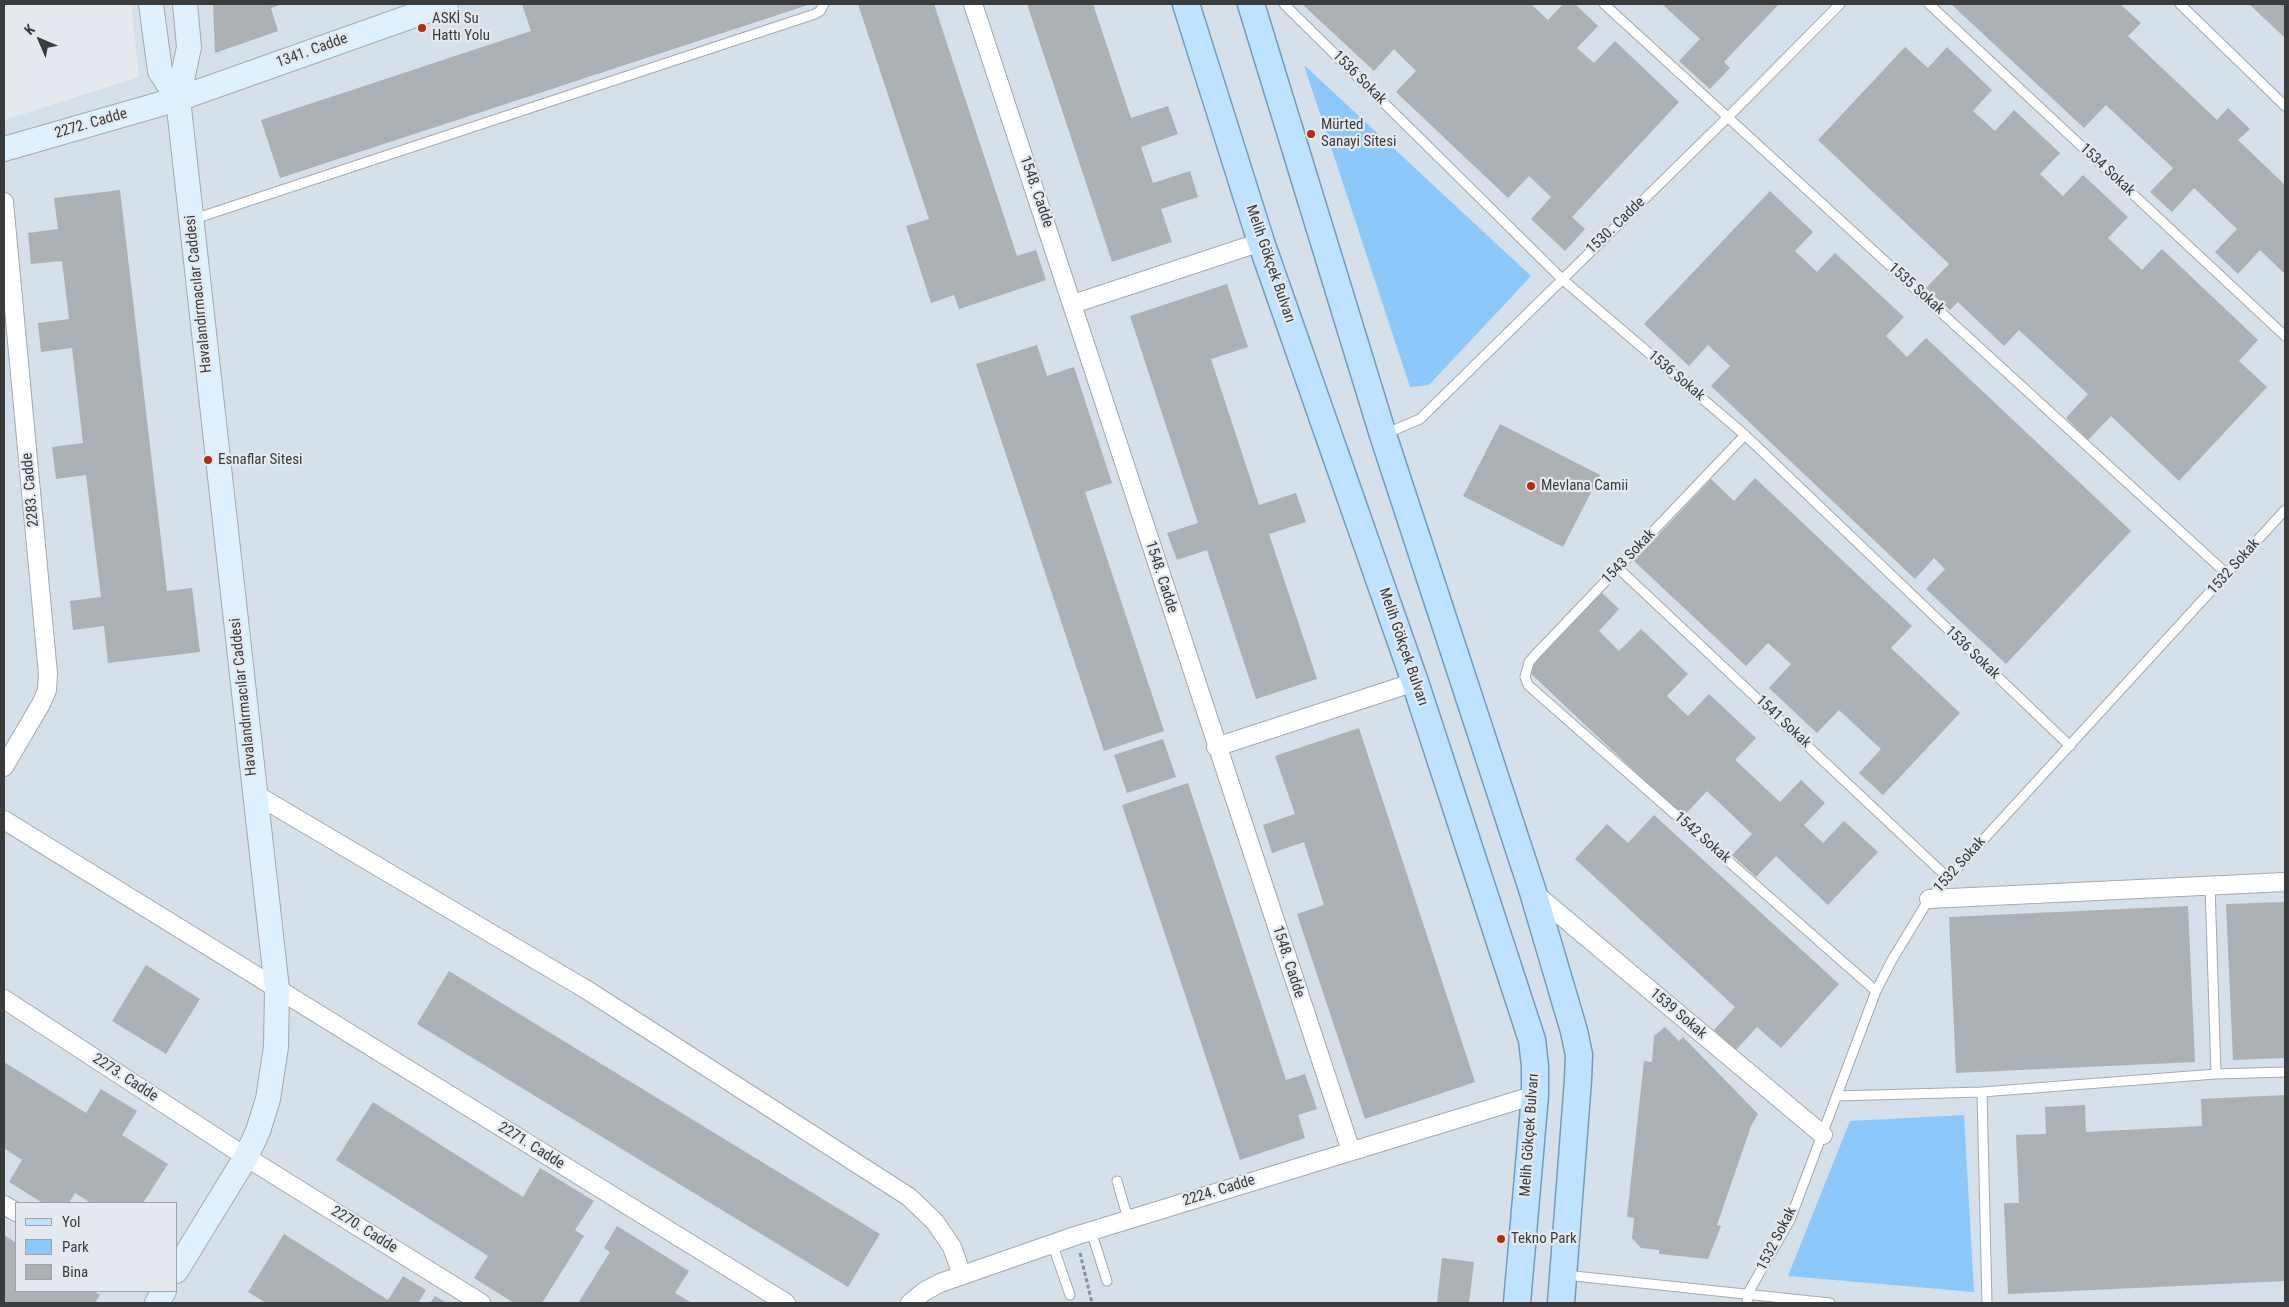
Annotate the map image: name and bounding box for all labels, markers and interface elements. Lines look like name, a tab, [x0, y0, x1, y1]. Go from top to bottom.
place label: ASKİ Su Hattı Yolu	[432, 10, 490, 45]
north arrow	[15, 15, 65, 65]
text: K	[21, 21, 38, 38]
marker: ASKİ Su Hattı Yolu	[416, 22, 428, 34]
street label: 1341. Cadde	[274, 30, 350, 72]
street label: 1536 Sokak	[1328, 47, 1390, 109]
street label: 2272. Cadde	[53, 105, 129, 143]
place label: Mürted Sanayi Sitesi	[1321, 116, 1396, 151]
marker: Mürted Sanayi Sitesi	[1305, 128, 1317, 140]
street label: 1534 Sokak	[2076, 140, 2138, 200]
street label: 1548. Cadde	[1015, 154, 1057, 230]
street label: 1530. Cadde	[1583, 194, 1649, 258]
street label: Melih Gökçek Bulvarı	[1241, 203, 1299, 325]
street label: Havalandırmacılar Caddesi	[182, 214, 216, 374]
street label: 1535 Sokak	[1884, 259, 1948, 319]
street label: 1536 Sokak	[1644, 347, 1708, 405]
place label: Esnaflar Sitesi	[218, 451, 302, 469]
street label: 2283. Cadde	[19, 452, 43, 528]
marker: Esnaflar Sitesi	[202, 454, 214, 466]
place label: Mevlana Camii	[1541, 477, 1628, 495]
marker: Mevlana Camii	[1525, 480, 1537, 492]
street label: 1543 Sokak	[1599, 526, 1659, 588]
street label: 1532 Sokak	[2204, 535, 2264, 599]
street label: 1548. Cadde	[1141, 539, 1181, 615]
street label: Melih Gökçek Bulvarı	[1374, 586, 1432, 708]
street label: Havalandırmacılar Caddesi	[227, 617, 261, 777]
street label: 1536 Sokak	[1941, 623, 2003, 683]
street label: 1541 Sokak	[1752, 692, 1814, 752]
street label: 1542 Sokak	[1670, 809, 1734, 867]
street label: 1532 Sokak	[1930, 833, 1990, 897]
street label: 1548. Cadde	[1268, 924, 1308, 1000]
street label: 1539 Sokak	[1646, 985, 1710, 1043]
street label: 2273. Cadde	[89, 1050, 161, 1106]
street label: Melih Gökçek Bulvarı	[1517, 1073, 1543, 1197]
street label: 2271. Cadde	[495, 1119, 567, 1173]
street label: 2224. Cadde	[1181, 1171, 1257, 1211]
legend	[15, 1202, 178, 1292]
street label: 2270. Cadde	[328, 1203, 400, 1257]
street label: 1532 Sokak	[1753, 1204, 1801, 1274]
text: Yol	[62, 1213, 80, 1231]
place label: Tekno Park	[1511, 1230, 1577, 1248]
marker: Tekno Park	[1495, 1233, 1507, 1245]
text: Park	[62, 1238, 89, 1256]
text: Bina	[62, 1263, 88, 1281]

